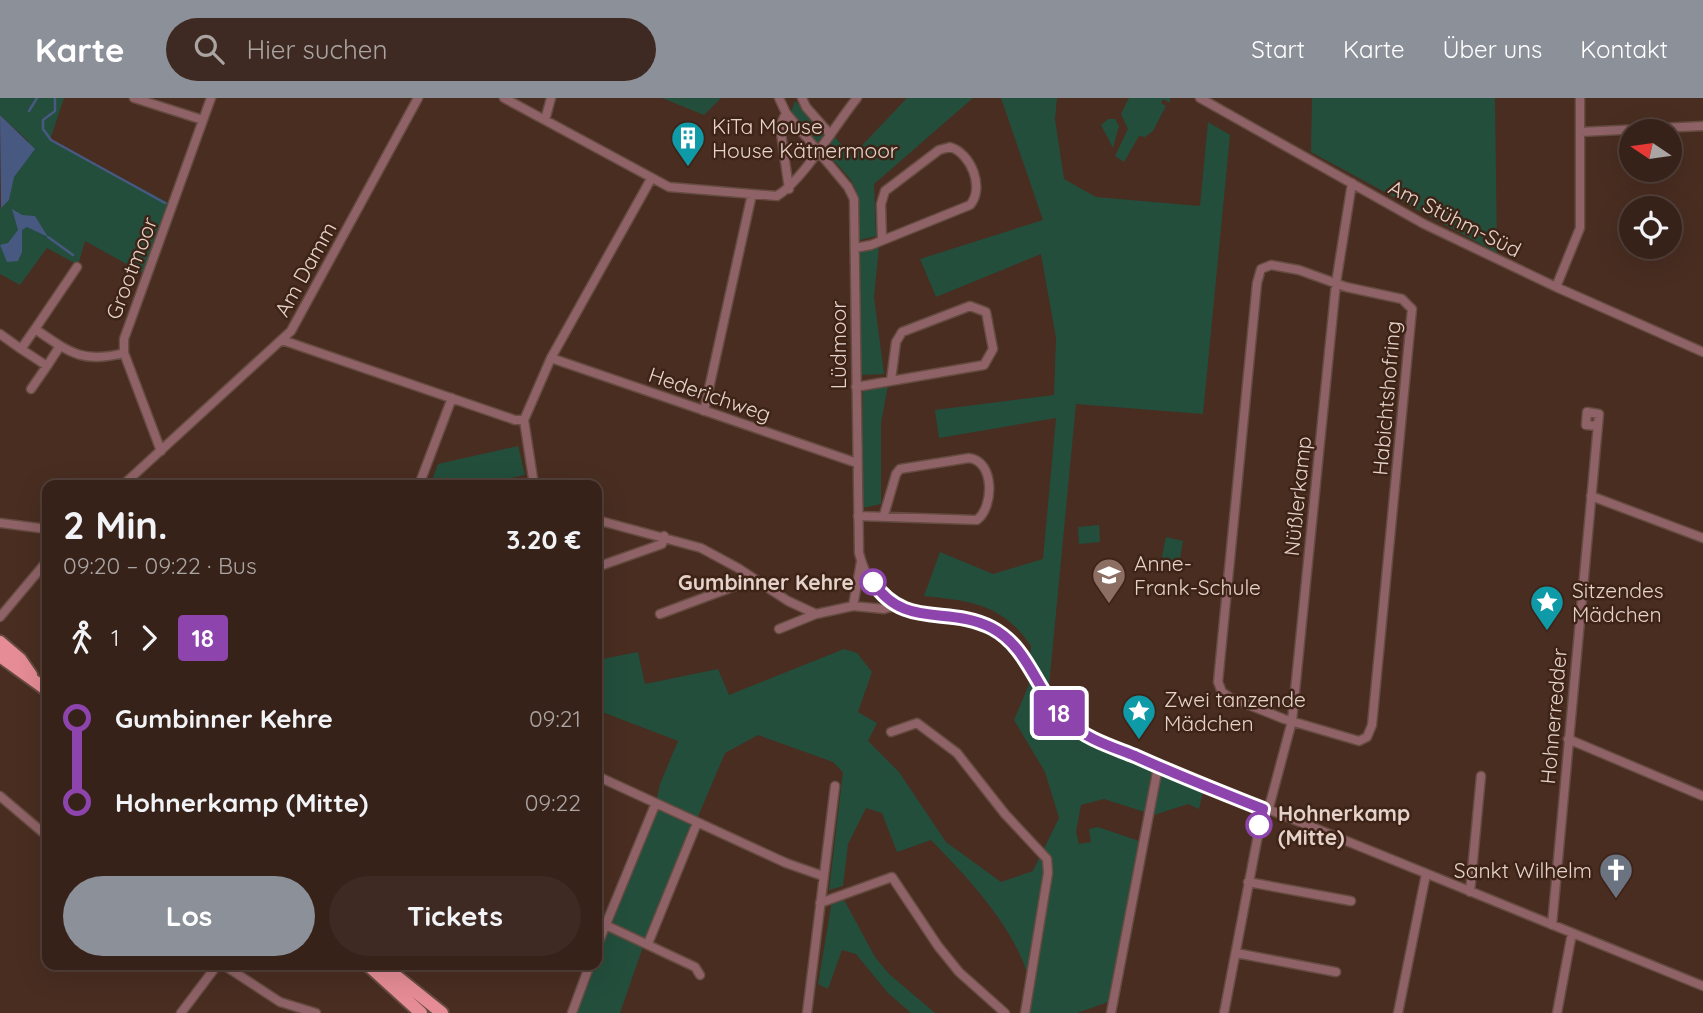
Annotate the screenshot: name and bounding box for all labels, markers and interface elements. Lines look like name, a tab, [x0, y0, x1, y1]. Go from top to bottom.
search box	[166, 18, 656, 81]
text: Karte	[35, 29, 124, 70]
icon: search	[190, 30, 228, 68]
text: Hier suchen	[246, 33, 388, 66]
text: Start	[1251, 34, 1305, 64]
text: Karte	[1343, 34, 1404, 64]
text: Über uns	[1442, 34, 1542, 64]
text: Kontakt	[1580, 34, 1668, 64]
place label: KiTa Mouse House Kätnermoor	[712, 113, 898, 163]
building icon: KiTa Mouse House Kätnermoor	[669, 119, 707, 168]
north arrow	[1619, 119, 1682, 182]
map controls	[1619, 119, 1682, 259]
street label: Am Stühm-Süd	[1384, 173, 1526, 263]
button: locate	[1619, 196, 1682, 259]
street label: Grootmoor	[100, 213, 162, 323]
street label: Am Damm	[268, 217, 342, 321]
street label: Lüdmoor	[825, 301, 851, 389]
street label: Habichtshofring	[1366, 320, 1406, 476]
street label: Hederichweg	[645, 361, 775, 427]
street label: Nüßlerkamp	[1278, 435, 1316, 557]
text: 2 Min.	[63, 501, 167, 549]
text: 3.20 €	[506, 523, 581, 556]
place label: Anne- Frank-Schule	[1134, 550, 1261, 600]
text: 09:20 – 09:22 · Bus	[63, 551, 257, 580]
school or university icon: Anne- Frank-Schule	[1090, 556, 1128, 605]
place label: Gumbinner Kehre	[678, 569, 854, 595]
marker: Gumbinner Kehre	[860, 569, 886, 595]
place label: Sitzendes Mädchen	[1572, 577, 1664, 627]
place icon: Sitzendes Mädchen	[1528, 583, 1566, 632]
icon: walk	[63, 619, 101, 657]
icon: forward	[130, 619, 168, 657]
text: 1	[111, 623, 120, 652]
text: 18	[192, 623, 214, 653]
street label: Hohnerredder	[1534, 647, 1572, 785]
place label: Zwei tanzende Mädchen	[1164, 686, 1306, 736]
line badge: 18	[1028, 690, 1090, 736]
place icon: Zwei tanzende Mädchen	[1120, 692, 1158, 741]
text: 18	[1048, 698, 1070, 728]
text: Gumbinner Kehre	[115, 702, 333, 735]
text: 09:21	[529, 704, 581, 733]
text: Hohnerkamp (Mitte)	[115, 786, 368, 819]
text: 09:22	[525, 788, 581, 817]
place label: Hohnerkamp (Mitte)	[1278, 800, 1410, 850]
marker: Hohnerkamp (Mitte)	[1246, 812, 1272, 838]
church icon: Sankt Wilhelm	[1597, 851, 1635, 900]
place label: Sankt Wilhelm	[1454, 857, 1592, 883]
button: Los	[63, 876, 315, 956]
button: Tickets	[329, 876, 581, 956]

